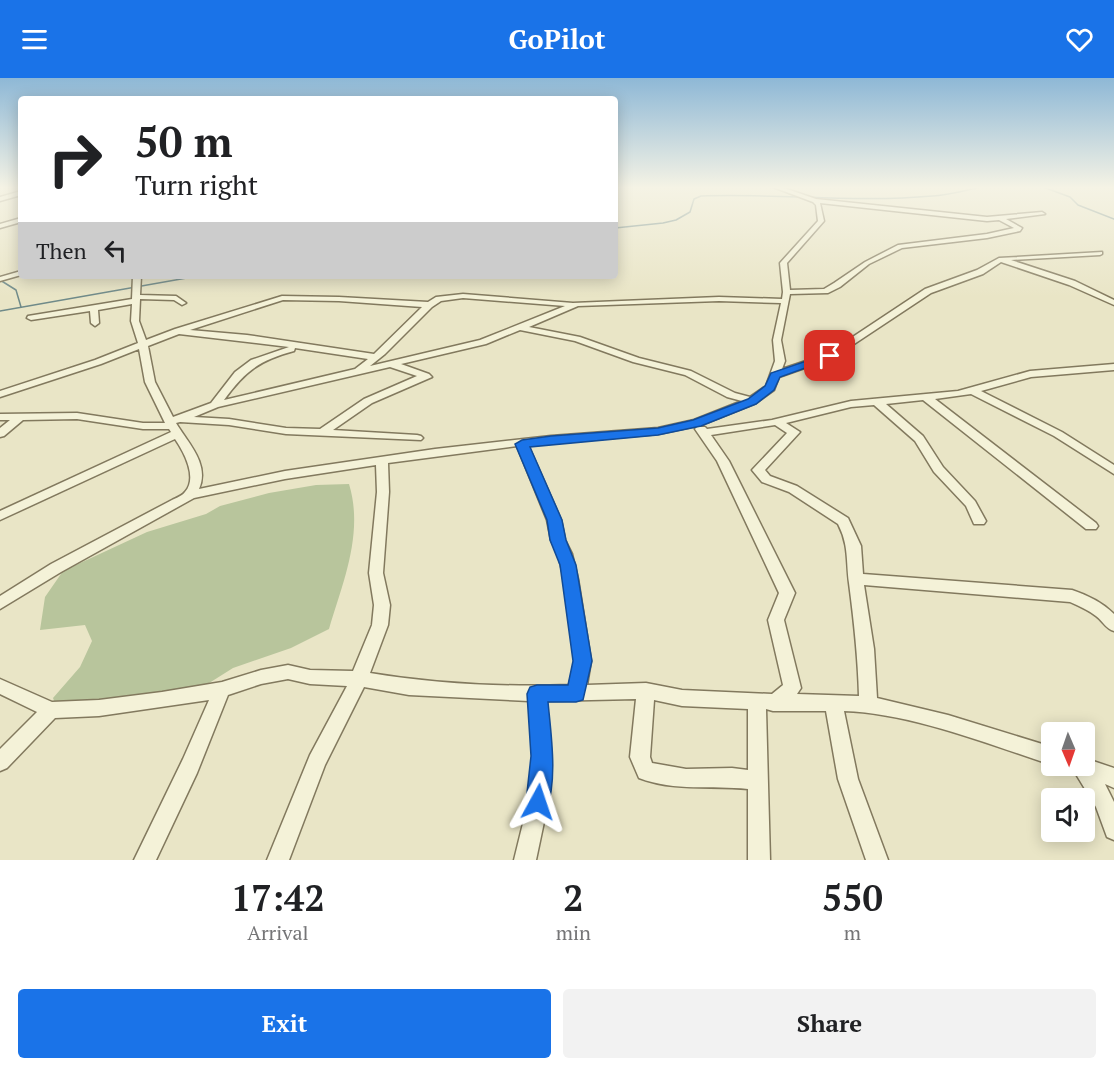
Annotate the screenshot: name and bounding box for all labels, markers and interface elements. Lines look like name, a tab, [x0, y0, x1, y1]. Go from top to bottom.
text: GoPilot	[508, 21, 606, 57]
icon: menu	[18, 23, 51, 56]
icon: heart	[1063, 23, 1096, 56]
text: 50 m	[135, 113, 233, 169]
icon: right	[36, 120, 114, 198]
text: Turn right	[135, 167, 258, 203]
icon: left	[99, 234, 132, 267]
text: Then	[36, 236, 87, 265]
pin	[804, 330, 855, 381]
icon: arrive	[813, 339, 846, 372]
north arrow	[1041, 722, 1095, 776]
map controls	[1041, 722, 1095, 842]
position arrow	[506, 770, 570, 834]
button: sound	[1041, 788, 1095, 842]
text: 17:42	[231, 874, 325, 921]
text: 2	[563, 874, 584, 921]
text: 550	[822, 874, 883, 921]
text: Arrival	[247, 919, 309, 946]
text: min	[556, 919, 591, 946]
text: m	[844, 919, 861, 946]
button: Exit	[18, 989, 551, 1058]
button: Share	[563, 989, 1096, 1058]

